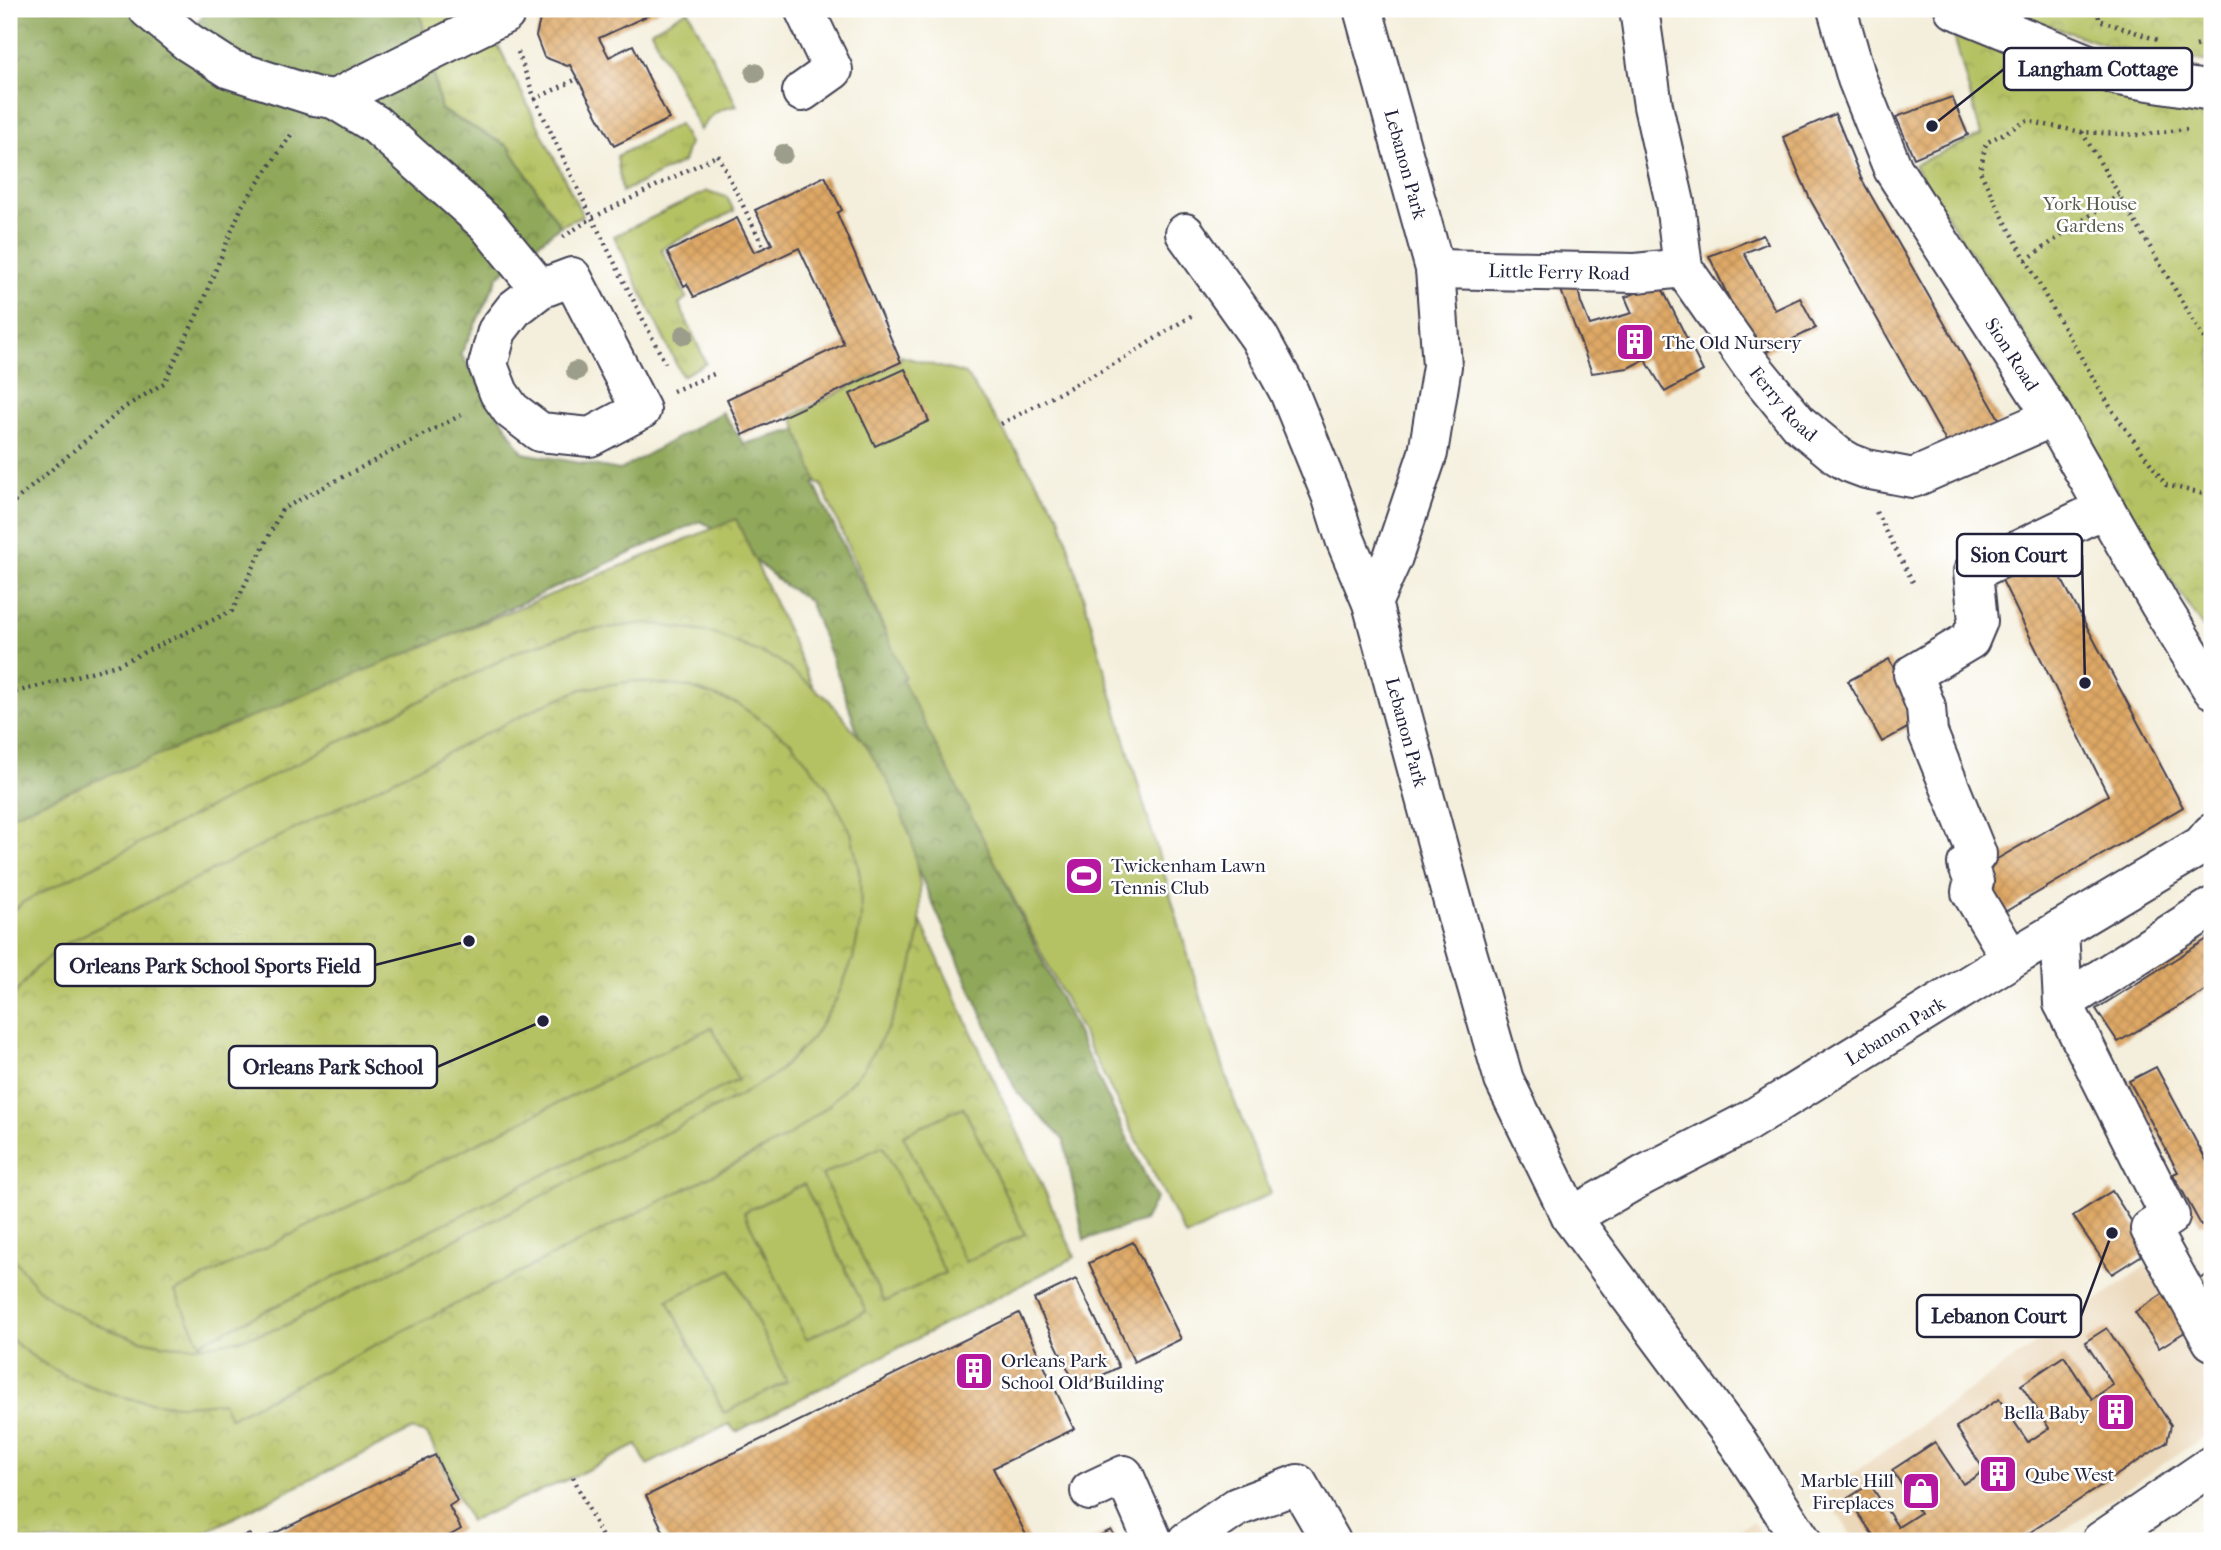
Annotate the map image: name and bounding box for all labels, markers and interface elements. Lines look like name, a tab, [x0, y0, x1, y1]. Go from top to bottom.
callout: Langham Cottage	[2004, 48, 2192, 90]
text: Langham Cottage	[2018, 57, 2179, 81]
street label: Lebanon Park	[1379, 107, 1431, 222]
park label: York House Gardens	[2042, 193, 2137, 237]
street label: Little Ferry Road	[1488, 260, 1630, 285]
street label: Sion Road	[1980, 314, 2043, 396]
building icon: The Old Nursery	[1614, 321, 1656, 363]
place label: The Old Nursery	[1662, 332, 1802, 354]
street label: Ferry Road	[1744, 362, 1822, 447]
callout: Sion Court	[1957, 534, 2082, 576]
text: Sion Court	[1970, 543, 2068, 567]
street label: Lebanon Park	[1381, 675, 1432, 790]
sports icon: Twickenham Lawn Tennis Club	[1063, 855, 1105, 897]
place label: Twickenham Lawn Tennis Club	[1111, 855, 1266, 899]
callout: Orleans Park School Sports Field	[55, 944, 375, 986]
text: Orleans Park School Sports Field	[69, 954, 361, 978]
street label: Lebanon Park	[1842, 992, 1950, 1071]
callout: Orleans Park School	[229, 1046, 437, 1088]
text: Orleans Park School	[243, 1055, 423, 1079]
callout: Lebanon Court	[1917, 1295, 2081, 1337]
text: Lebanon Court	[1931, 1304, 2068, 1328]
building icon: Orleans Park School Old Building	[953, 1350, 995, 1392]
place label: Orleans Park School Old Building	[1001, 1350, 1165, 1394]
building icon: Bella Baby	[2095, 1391, 2137, 1433]
place label: Bella Baby	[2003, 1402, 2090, 1424]
building icon: Qube West	[1977, 1453, 2019, 1495]
place label: Qube West	[2025, 1464, 2115, 1486]
place label: Marble Hill Fireplaces	[1800, 1470, 1894, 1514]
shop icon: Marble Hill Fireplaces	[1900, 1470, 1942, 1512]

